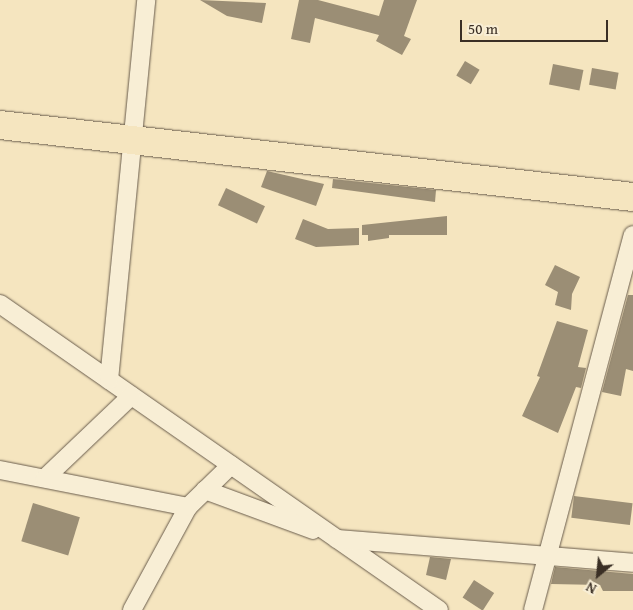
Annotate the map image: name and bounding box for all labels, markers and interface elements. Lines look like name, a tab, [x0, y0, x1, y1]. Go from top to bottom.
scale bar	[463, 10, 610, 42]
text: 50 m	[468, 18, 498, 39]
north arrow	[573, 550, 623, 600]
text: N	[582, 577, 600, 599]

